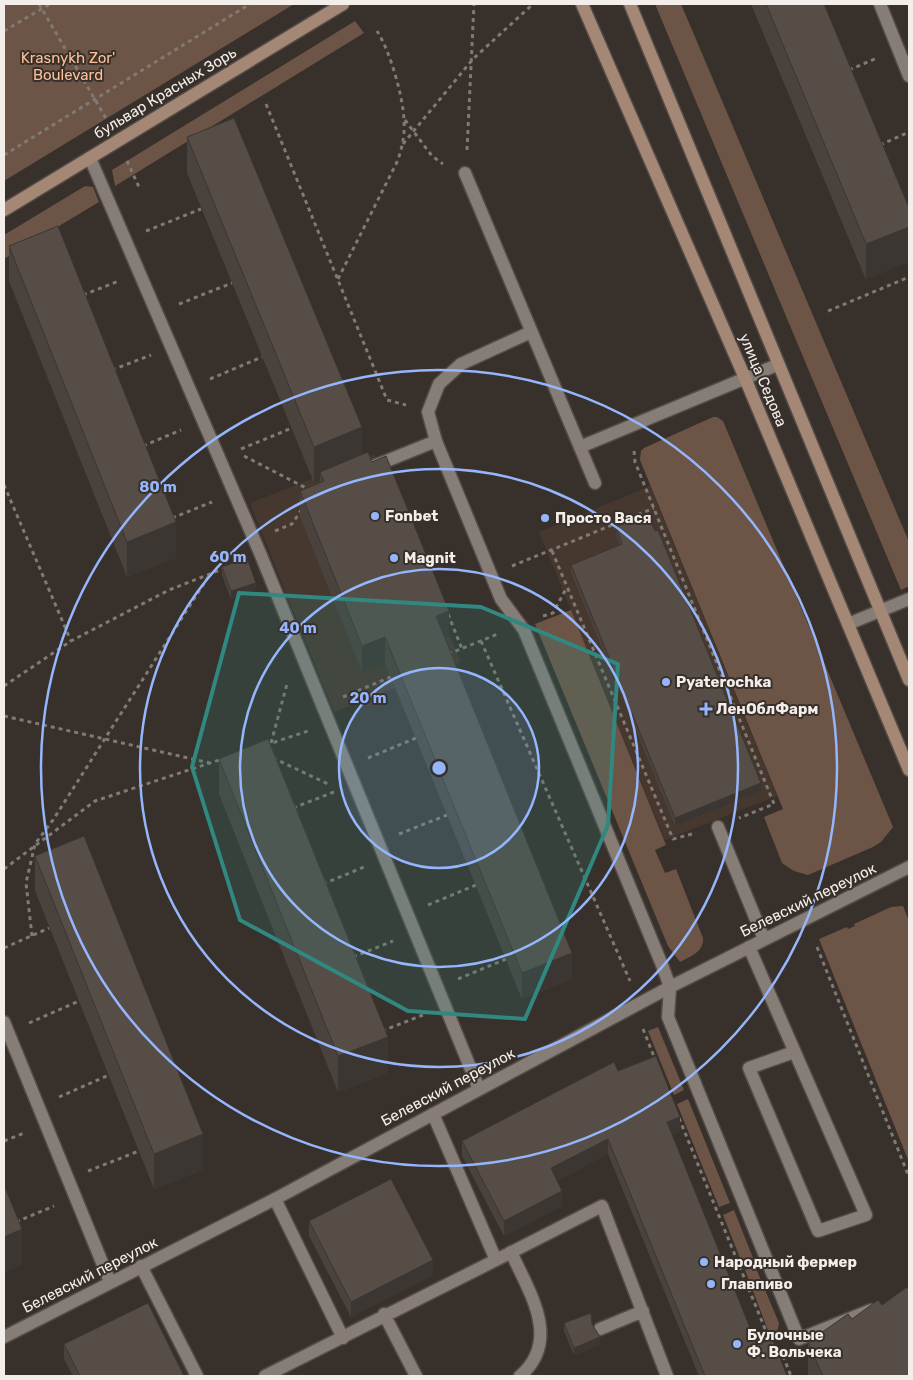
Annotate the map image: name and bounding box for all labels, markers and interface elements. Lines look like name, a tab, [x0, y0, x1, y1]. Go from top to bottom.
street label: бульвар Красных Зорь	[91, 43, 240, 143]
park label: Krasnykh Zor' Boulevard	[21, 49, 115, 84]
street label: улица Седова	[735, 331, 791, 429]
text: 80 m	[139, 478, 177, 496]
place label: Fonbet	[385, 507, 438, 525]
place label: Просто Вася	[555, 509, 652, 527]
marker: Fonbet	[369, 510, 381, 522]
marker: Просто Вася	[539, 512, 551, 524]
text: 60 m	[210, 548, 246, 566]
place label: Magnit	[404, 549, 456, 567]
marker: Magnit	[388, 552, 400, 564]
text: 40 m	[279, 619, 317, 637]
place label: Pyaterochka	[676, 673, 772, 691]
marker: Pyaterochka	[660, 676, 672, 688]
text: 20 m	[350, 689, 386, 707]
place label: ЛенОблФарм	[716, 700, 818, 718]
marker: ЛенОблФарм	[700, 703, 712, 715]
centre of rings	[430, 759, 448, 777]
street label: Белевский переулок	[737, 859, 879, 941]
street label: Белевский переулок	[378, 1044, 518, 1130]
street label: Белевский переулок	[19, 1233, 161, 1317]
place label: Народный фермер	[714, 1253, 857, 1271]
marker: Народный фермер	[698, 1256, 710, 1268]
place label: Главпиво	[721, 1275, 793, 1293]
marker: Главпиво	[705, 1278, 717, 1290]
place label: Булочные Ф. Вольчека	[747, 1326, 842, 1361]
marker: Булочные Ф. Вольчека	[731, 1338, 743, 1350]

